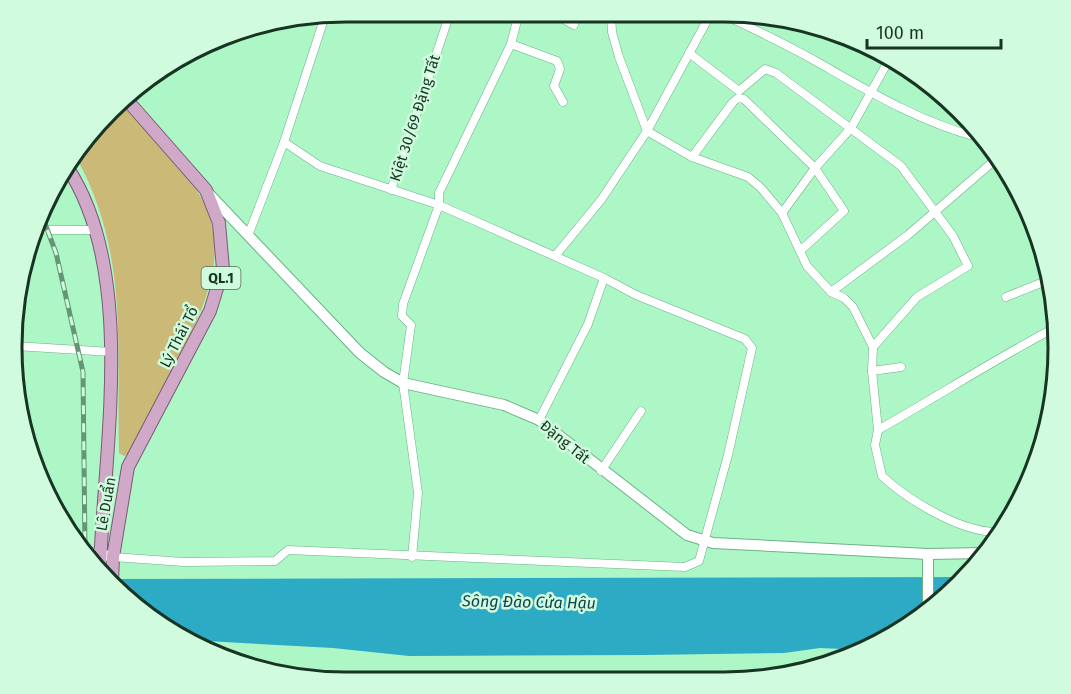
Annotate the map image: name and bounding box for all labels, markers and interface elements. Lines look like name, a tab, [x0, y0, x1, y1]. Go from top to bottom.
scale bar	[867, 12, 1000, 50]
text: 100 m	[876, 22, 924, 44]
street label: Kiệt 30/69 Đặng Tất	[386, 52, 444, 184]
road number: QL.1	[202, 267, 240, 289]
street label: Lý Thái Tổ	[156, 303, 202, 371]
street label: Đặng Tất	[536, 416, 594, 468]
street label: Lê Duẩn	[92, 476, 120, 532]
water label: Sông Đào Cửa Hậu	[461, 591, 596, 613]

